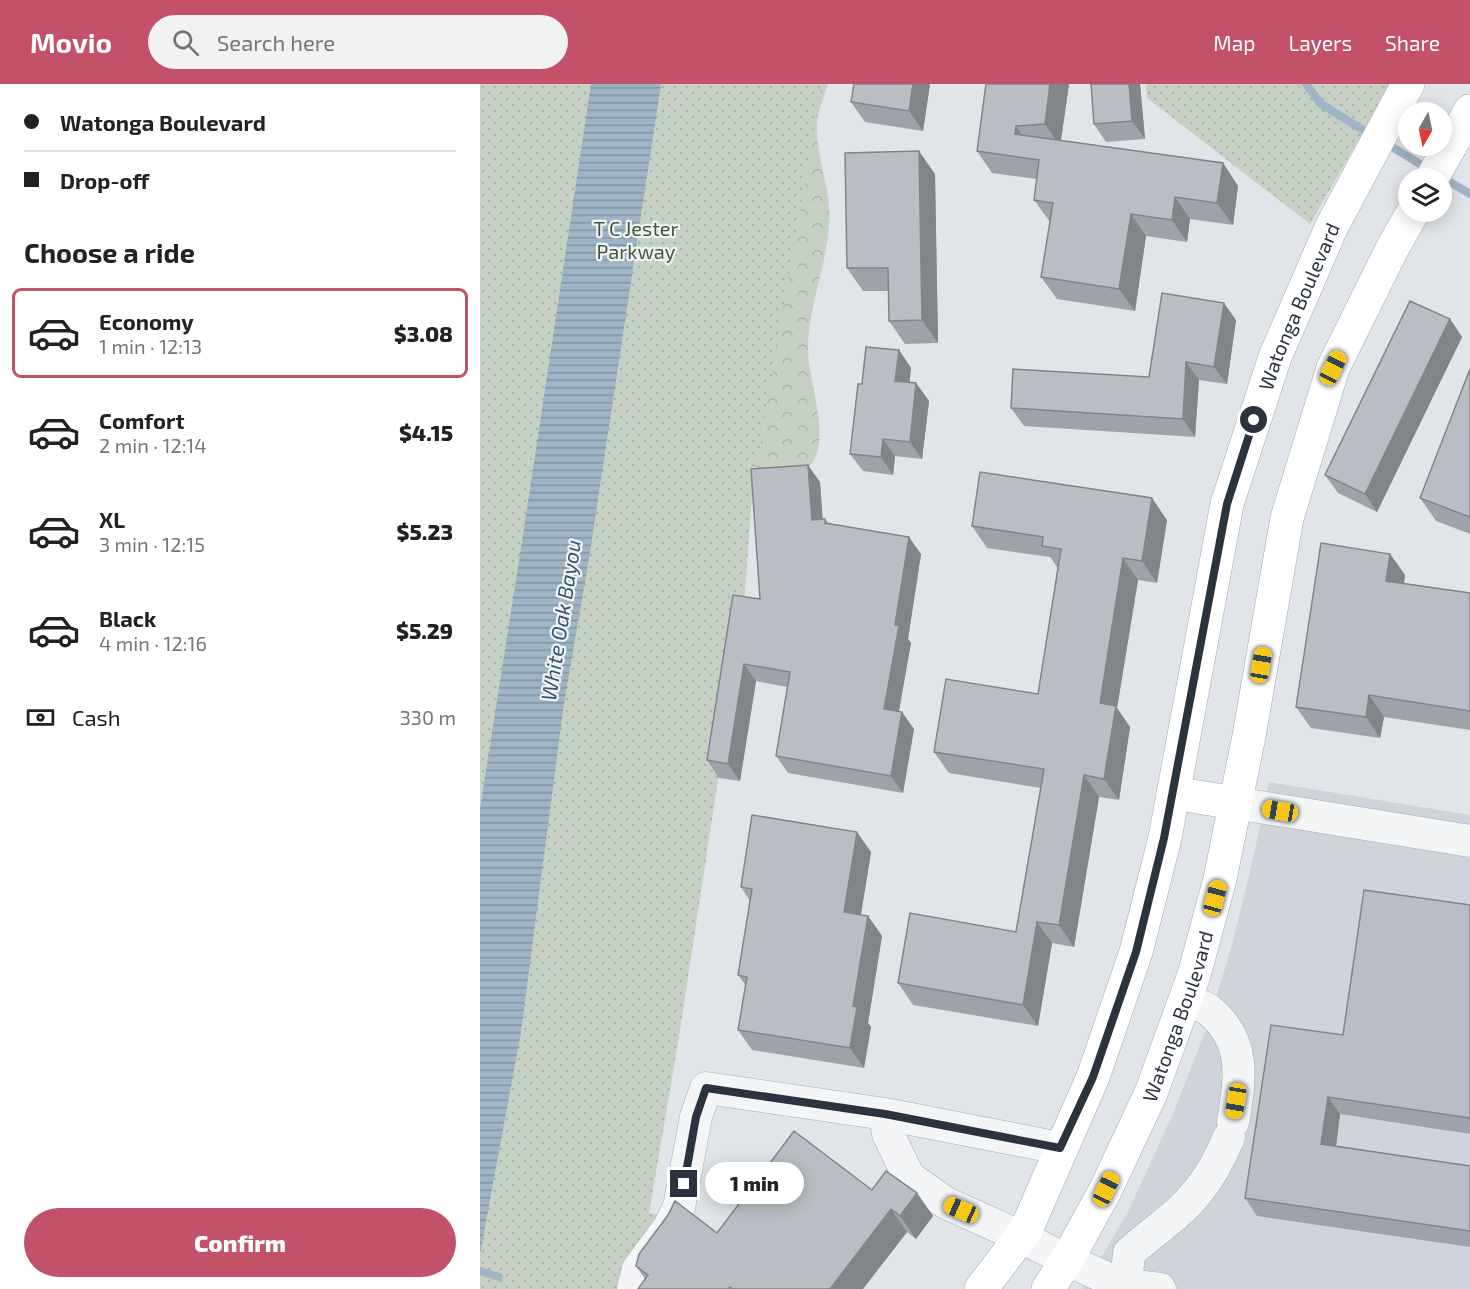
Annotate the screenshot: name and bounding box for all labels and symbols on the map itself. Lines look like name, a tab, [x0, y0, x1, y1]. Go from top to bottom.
north arrow	[1398, 102, 1452, 156]
park label: T C Jester Parkway	[593, 216, 679, 263]
street label: Watonga Boulevard	[1253, 219, 1344, 393]
car	[1317, 348, 1349, 388]
route start	[1240, 406, 1267, 433]
water label: White Oak Bayou	[535, 538, 586, 702]
car	[1249, 646, 1273, 684]
car	[1261, 799, 1299, 823]
car	[1202, 878, 1228, 918]
street label: Watonga Boulevard	[1137, 928, 1217, 1105]
car	[1224, 1082, 1248, 1120]
callout: 1 min	[705, 1163, 804, 1205]
car	[1090, 1169, 1122, 1209]
route end	[670, 1170, 697, 1197]
car	[941, 1194, 981, 1226]

